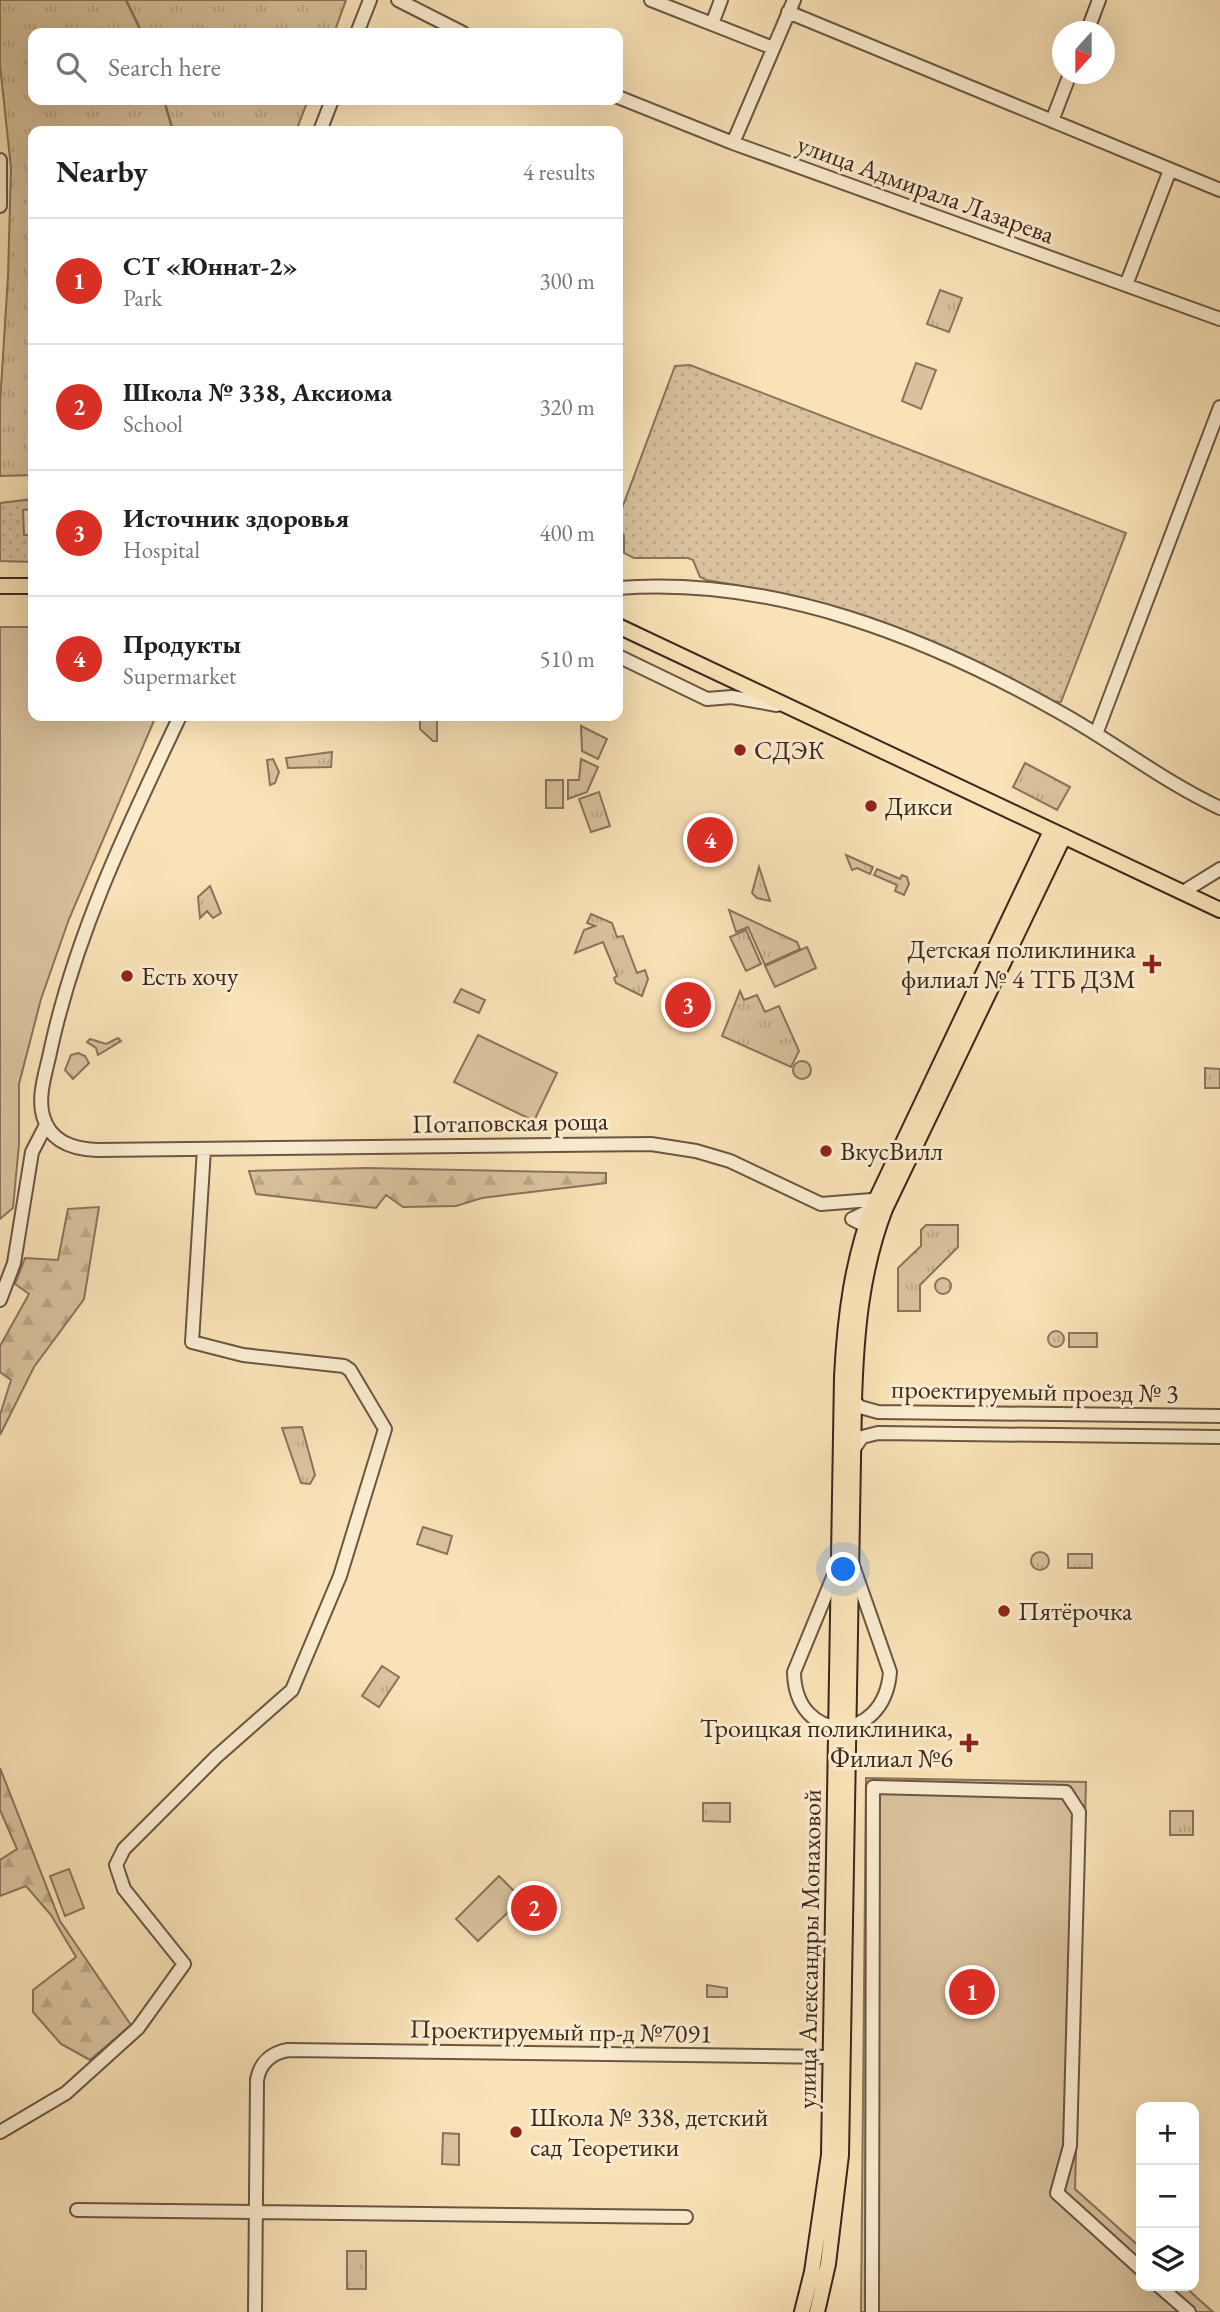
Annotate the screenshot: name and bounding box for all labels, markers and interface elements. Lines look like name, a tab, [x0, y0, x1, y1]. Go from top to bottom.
north arrow	[1052, 21, 1115, 84]
search box	[28, 28, 623, 105]
icon: search	[52, 48, 90, 86]
text: Search here	[108, 50, 221, 84]
street label: улица Адмирала Лазарева	[793, 127, 1060, 252]
text: Nearby	[56, 152, 148, 191]
text: 4 results	[523, 157, 595, 187]
text: СТ «Юннат-2»	[123, 249, 298, 283]
text: 1	[73, 266, 85, 296]
text: 300 m	[539, 266, 595, 296]
text: Park	[123, 283, 162, 313]
text: Школа № 338, Аксиома	[123, 375, 392, 409]
text: 2	[73, 392, 85, 422]
text: 320 m	[539, 392, 595, 422]
text: School	[123, 409, 183, 439]
text: Источник здоровья	[123, 501, 349, 535]
text: 3	[73, 518, 85, 548]
text: 400 m	[539, 518, 595, 548]
text: Hospital	[123, 535, 200, 565]
text: Продукты	[123, 627, 241, 661]
text: 4	[73, 644, 85, 674]
text: 510 m	[539, 644, 595, 674]
text: Supermarket	[123, 661, 236, 691]
place label: СДЭК	[754, 733, 826, 767]
marker: СДЭК	[732, 742, 748, 758]
place label: Дикси	[885, 789, 953, 823]
marker: Дикси	[863, 798, 879, 814]
pin: 4	[687, 814, 733, 866]
place label: Детская поликлиника филиал № 4 ТГБ ДЗМ	[901, 932, 1137, 996]
marker: Детская поликлиника филиал № 4 ТГБ ДЗМ	[1142, 954, 1162, 974]
place label: Есть хочу	[141, 959, 239, 993]
marker: Есть хочу	[119, 968, 135, 984]
pin: 3	[665, 979, 711, 1031]
street label: Потаповская роща	[411, 1103, 609, 1141]
place label: ВкусВилл	[840, 1134, 943, 1168]
marker: ВкусВилл	[818, 1143, 834, 1159]
street label: проектируемый проезд № 3	[891, 1371, 1179, 1411]
your location	[826, 1552, 860, 1586]
place label: Пятёрочка	[1018, 1594, 1133, 1628]
marker: Пятёрочка	[996, 1603, 1012, 1619]
place label: Троицкая поликлиника, Филиал №6	[700, 1711, 953, 1775]
marker: Троицкая поликлиника, Филиал №6	[959, 1733, 979, 1753]
street label: улица Александры Монаховой	[789, 1789, 829, 2109]
pin: 2	[511, 1882, 557, 1934]
pin: 1	[949, 1966, 995, 2018]
street label: Проектируемый пр-д №7091	[409, 2011, 713, 2051]
place label: Школа № 338, детский сад Теоретики	[530, 2100, 768, 2164]
map controls	[1136, 2102, 1199, 2291]
button: +	[1136, 2102, 1199, 2165]
marker: Школа № 338, детский сад Теоретики	[508, 2124, 524, 2140]
button: −	[1136, 2165, 1199, 2228]
button: layers	[1136, 2228, 1199, 2291]

